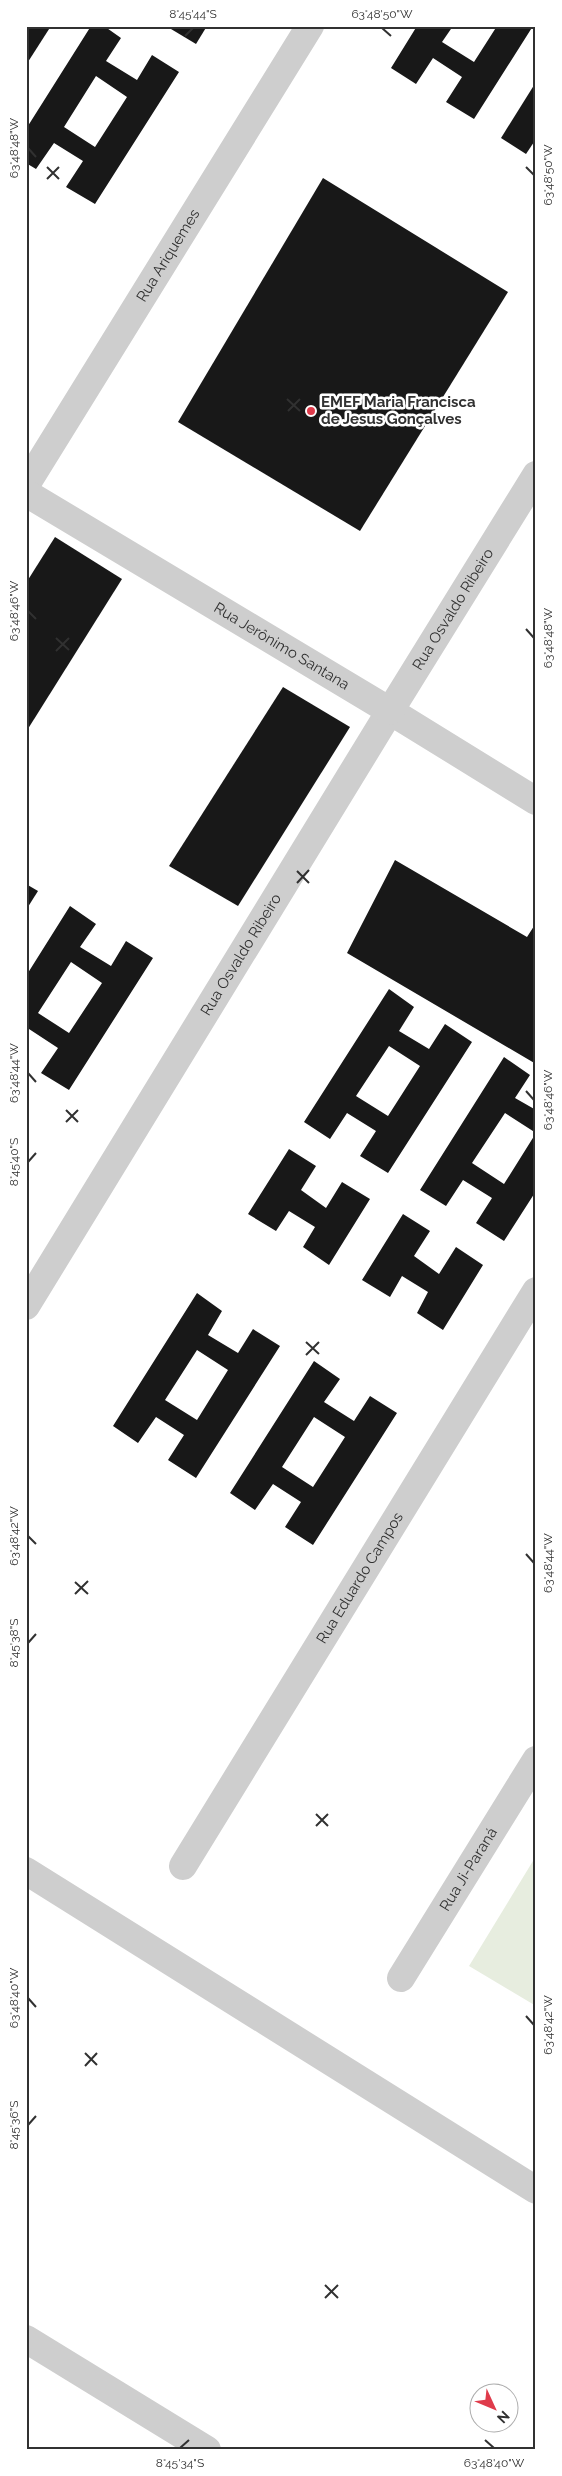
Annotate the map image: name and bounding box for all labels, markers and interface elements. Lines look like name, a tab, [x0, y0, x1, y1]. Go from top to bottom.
text: 8°45'44"S	[169, 7, 217, 21]
text: 63°48'50"W	[351, 7, 413, 21]
text: 63°48'48"W	[7, 117, 21, 178]
text: 63°48'50"W	[541, 144, 555, 206]
street label: Rua Ariquemes	[133, 206, 204, 305]
place label: EMEF Maria Francisca de Jesus Gonçalves	[321, 393, 476, 428]
marker: EMEF Maria Francisca de Jesus Gonçalves	[305, 405, 317, 417]
street label: Rua Osvaldo Ribeiro	[409, 545, 497, 673]
text: 63°48'46"W	[7, 580, 21, 641]
street label: Rua Jerônimo Santana	[211, 599, 353, 694]
text: 63°48'48"W	[541, 607, 555, 668]
street label: Rua Osvaldo Ribeiro	[197, 890, 285, 1019]
text: 63°48'44"W	[7, 1043, 21, 1103]
text: 63°48'46"W	[541, 1069, 555, 1130]
text: 8°45'40"S	[7, 1138, 21, 1186]
text: 63°48'42"W	[7, 1506, 21, 1566]
street label: Rua Eduardo Campos	[313, 1509, 407, 1647]
text: 63°48'44"W	[541, 1533, 555, 1593]
text: 8°45'38"S	[7, 1619, 21, 1667]
street label: Rua Ji-Paraná	[436, 1824, 501, 1914]
text: 63°48'40"W	[7, 1967, 21, 2028]
text: 63°48'42"W	[541, 1995, 555, 2055]
text: 8°45'36"S	[7, 2100, 21, 2150]
north arrow	[470, 2384, 520, 2434]
text: N	[494, 2408, 513, 2426]
text: 8°45'34"S	[156, 2456, 204, 2470]
text: 63°48'40"W	[464, 2456, 525, 2470]

